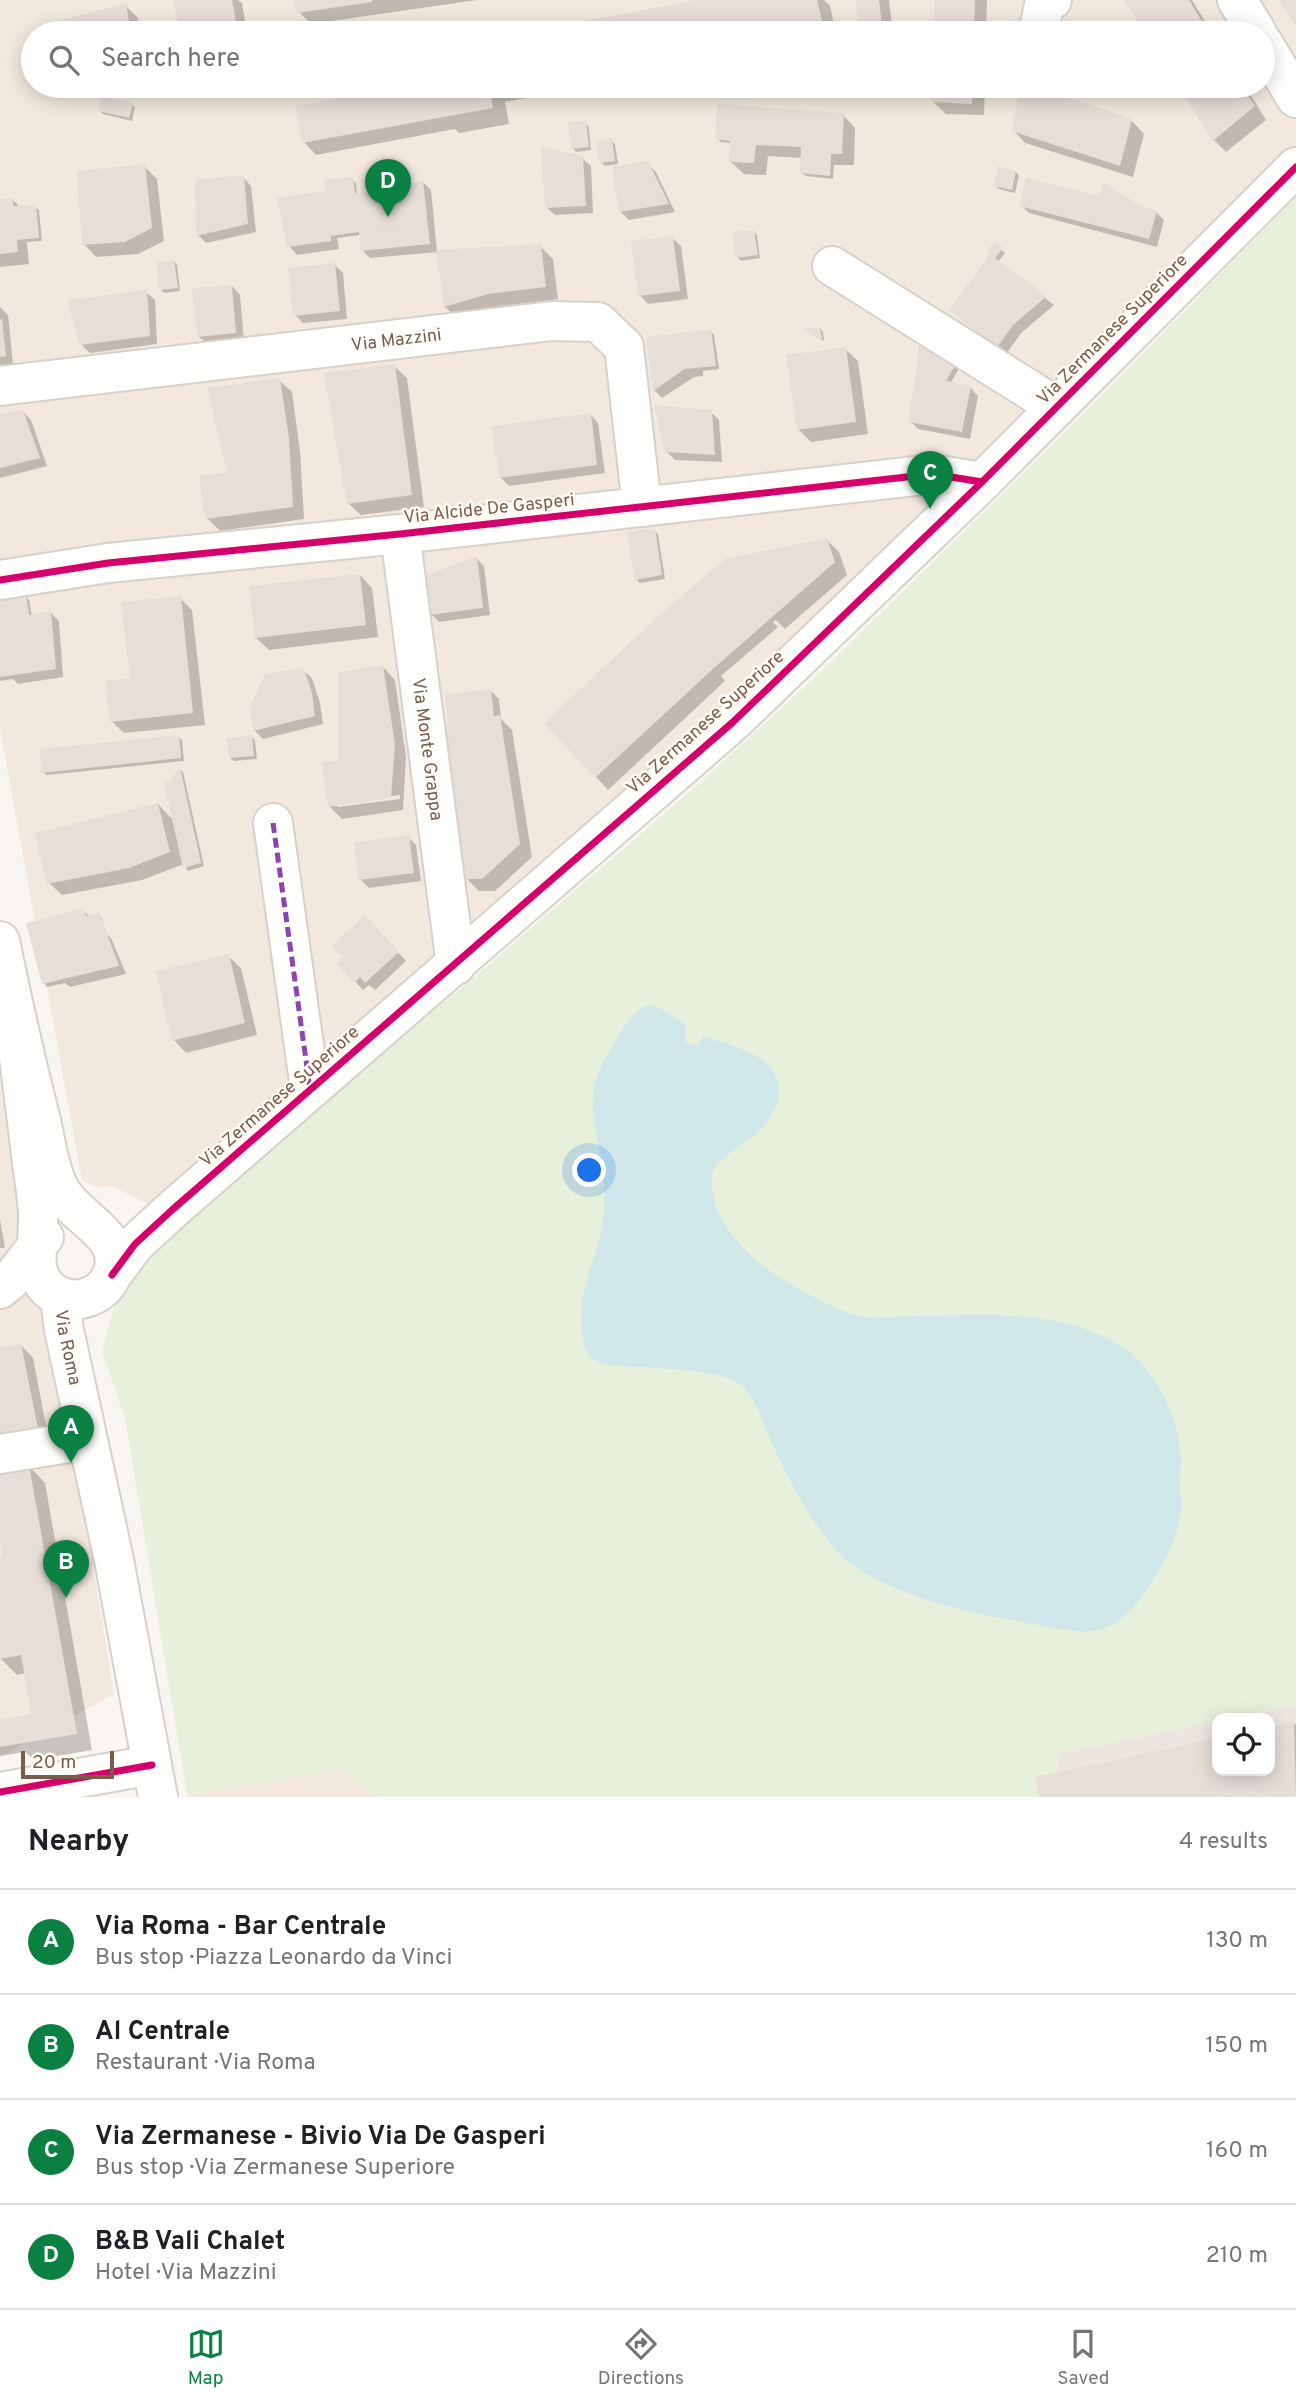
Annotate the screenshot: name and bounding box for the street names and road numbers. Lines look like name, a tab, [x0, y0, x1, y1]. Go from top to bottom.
street label: Via Zermanese Superiore	[1033, 250, 1193, 410]
street label: Via Mazzini	[350, 324, 443, 358]
street label: Via Alcide De Gasperi	[402, 489, 576, 530]
street label: Via Zermanese Superiore	[622, 646, 790, 800]
street label: Via Monte Grappa	[406, 677, 447, 822]
street label: Via Zermanese Superiore	[195, 1021, 365, 1173]
street label: Via Roma	[49, 1309, 86, 1387]

